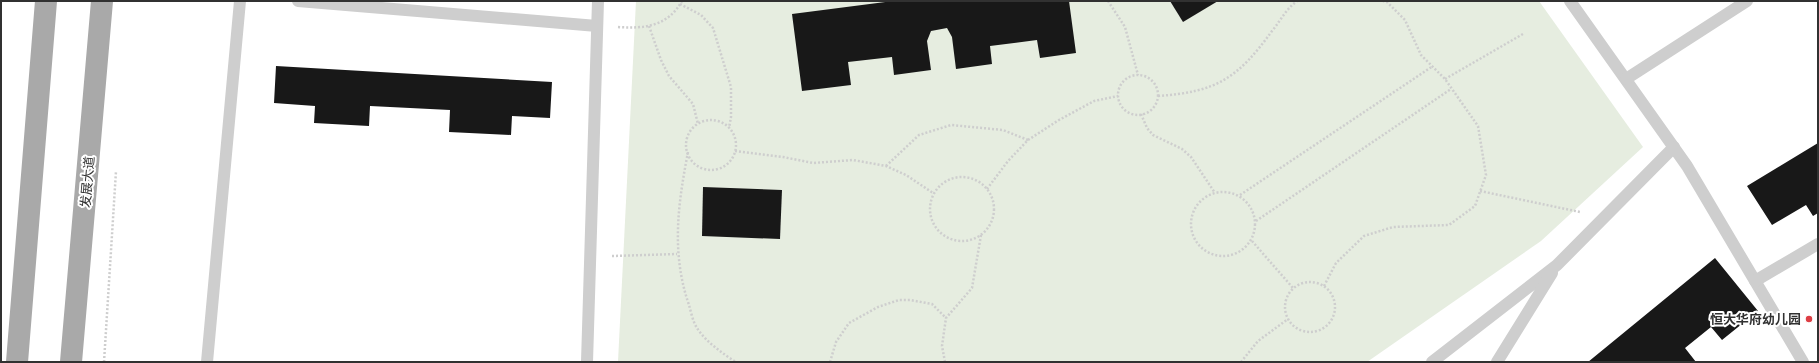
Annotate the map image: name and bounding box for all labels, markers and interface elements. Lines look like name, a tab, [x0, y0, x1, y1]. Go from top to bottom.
street label: 发展大道	[78, 155, 97, 209]
place label: 恒大华府幼儿园	[1710, 312, 1801, 327]
marker: 恒大华府幼儿园	[1804, 314, 1814, 324]

